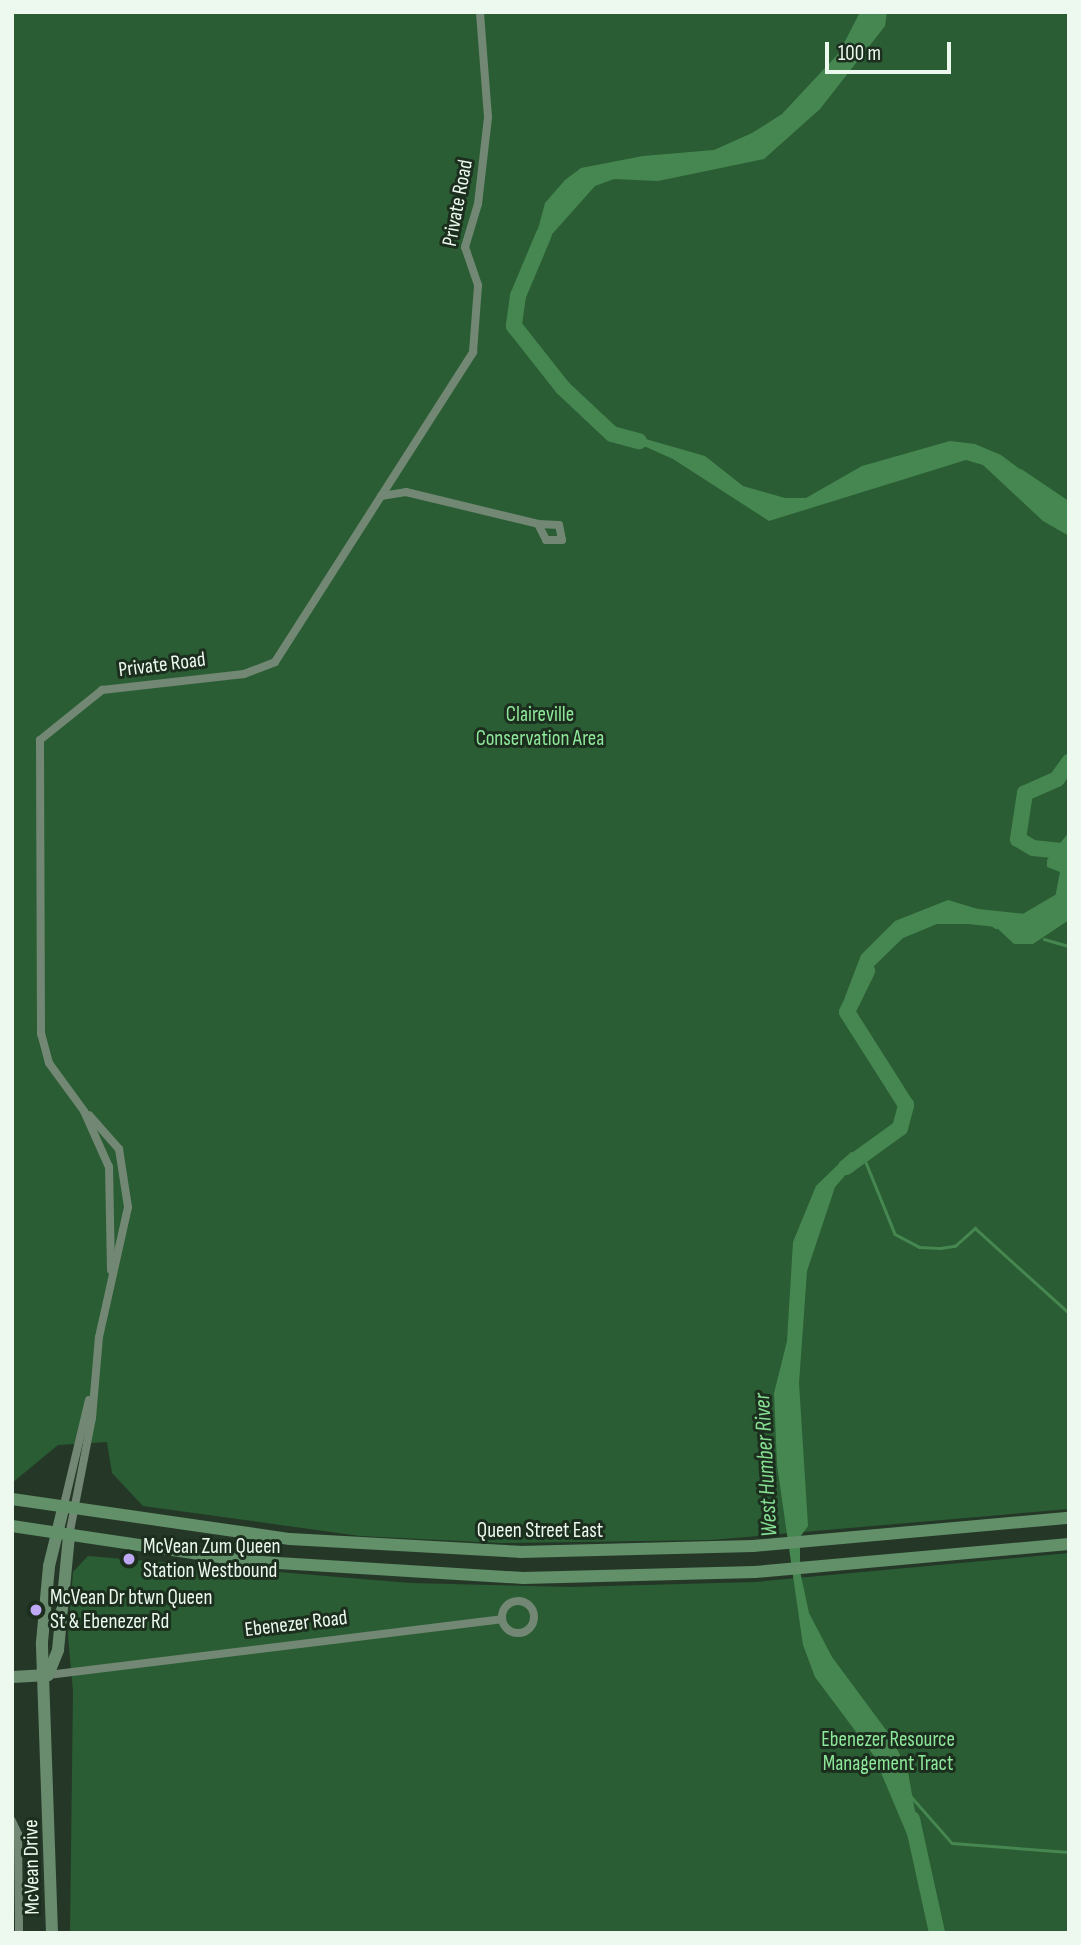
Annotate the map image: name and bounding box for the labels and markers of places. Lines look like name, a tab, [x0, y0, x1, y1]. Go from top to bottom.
place label: McVean Zum Queen Station Westbound	[143, 1534, 281, 1584]
marker: McVean Zum Queen Station Westbound	[121, 1551, 137, 1567]
place label: McVean Dr btwn Queen St & Ebenezer Rd	[50, 1585, 212, 1635]
marker: McVean Dr btwn Queen St & Ebenezer Rd	[28, 1602, 44, 1618]

